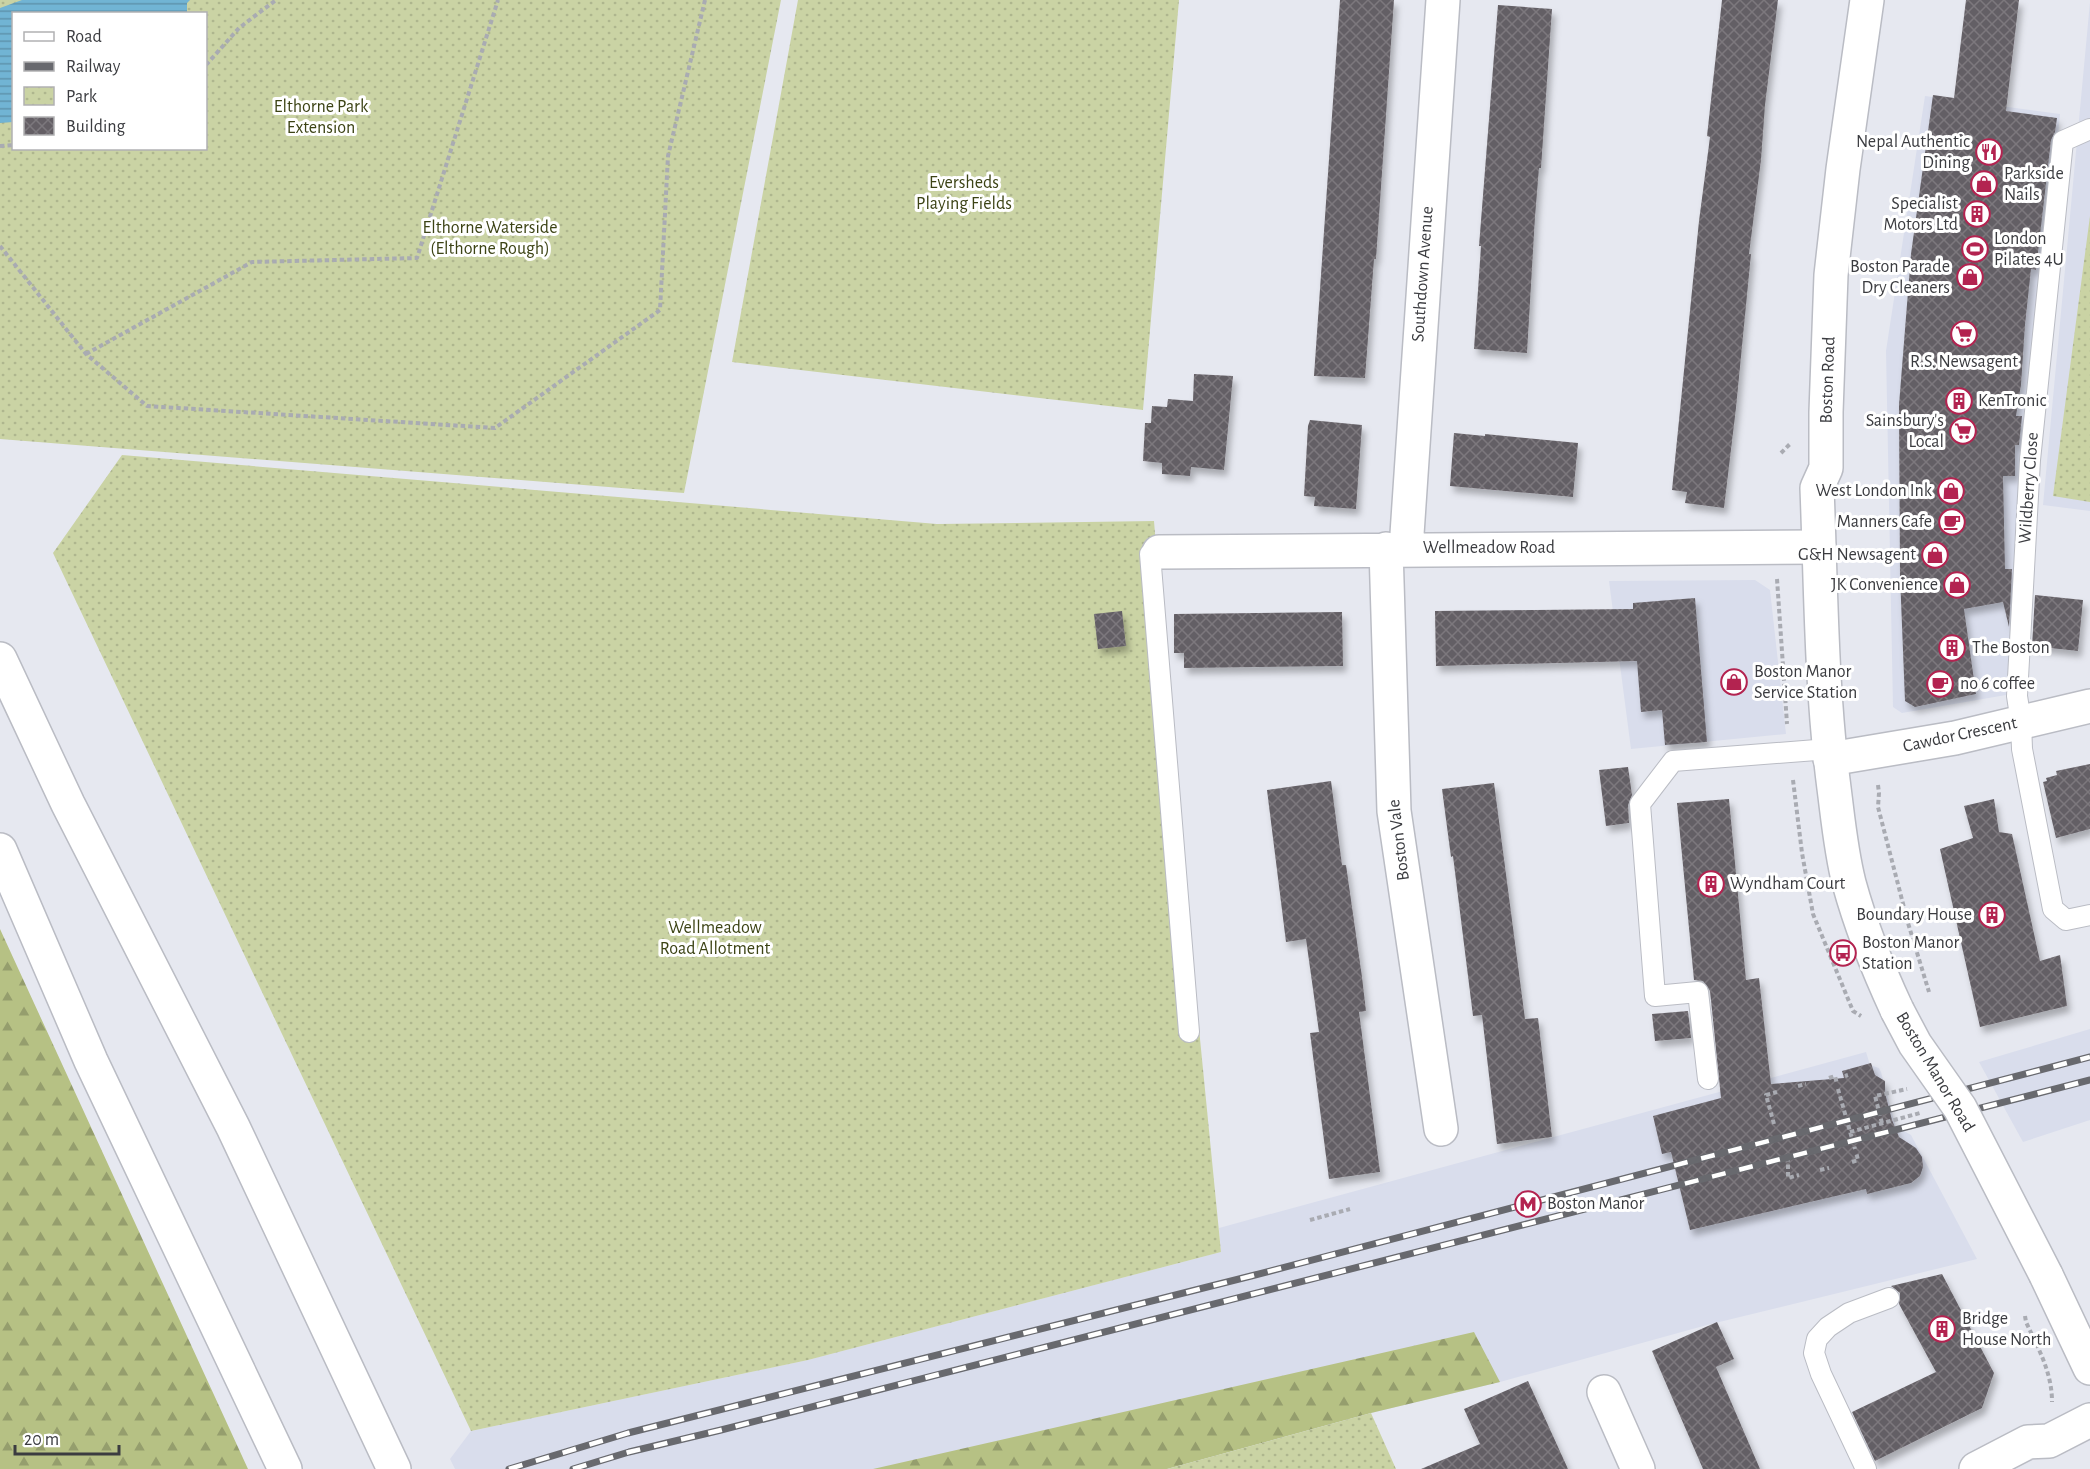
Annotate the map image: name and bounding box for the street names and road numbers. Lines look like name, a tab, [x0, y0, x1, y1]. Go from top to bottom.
street label: Southdown Avenue	[1409, 206, 1437, 342]
street label: Boston Road	[1817, 336, 1839, 424]
street label: Wildberry Close	[2016, 432, 2042, 544]
street label: Wellmeadow Road	[1423, 539, 1555, 557]
street label: Cawdor Crescent	[1901, 714, 2019, 756]
street label: Boston Vale	[1385, 798, 1413, 882]
street label: Boston Manor Road	[1892, 1009, 1978, 1135]

